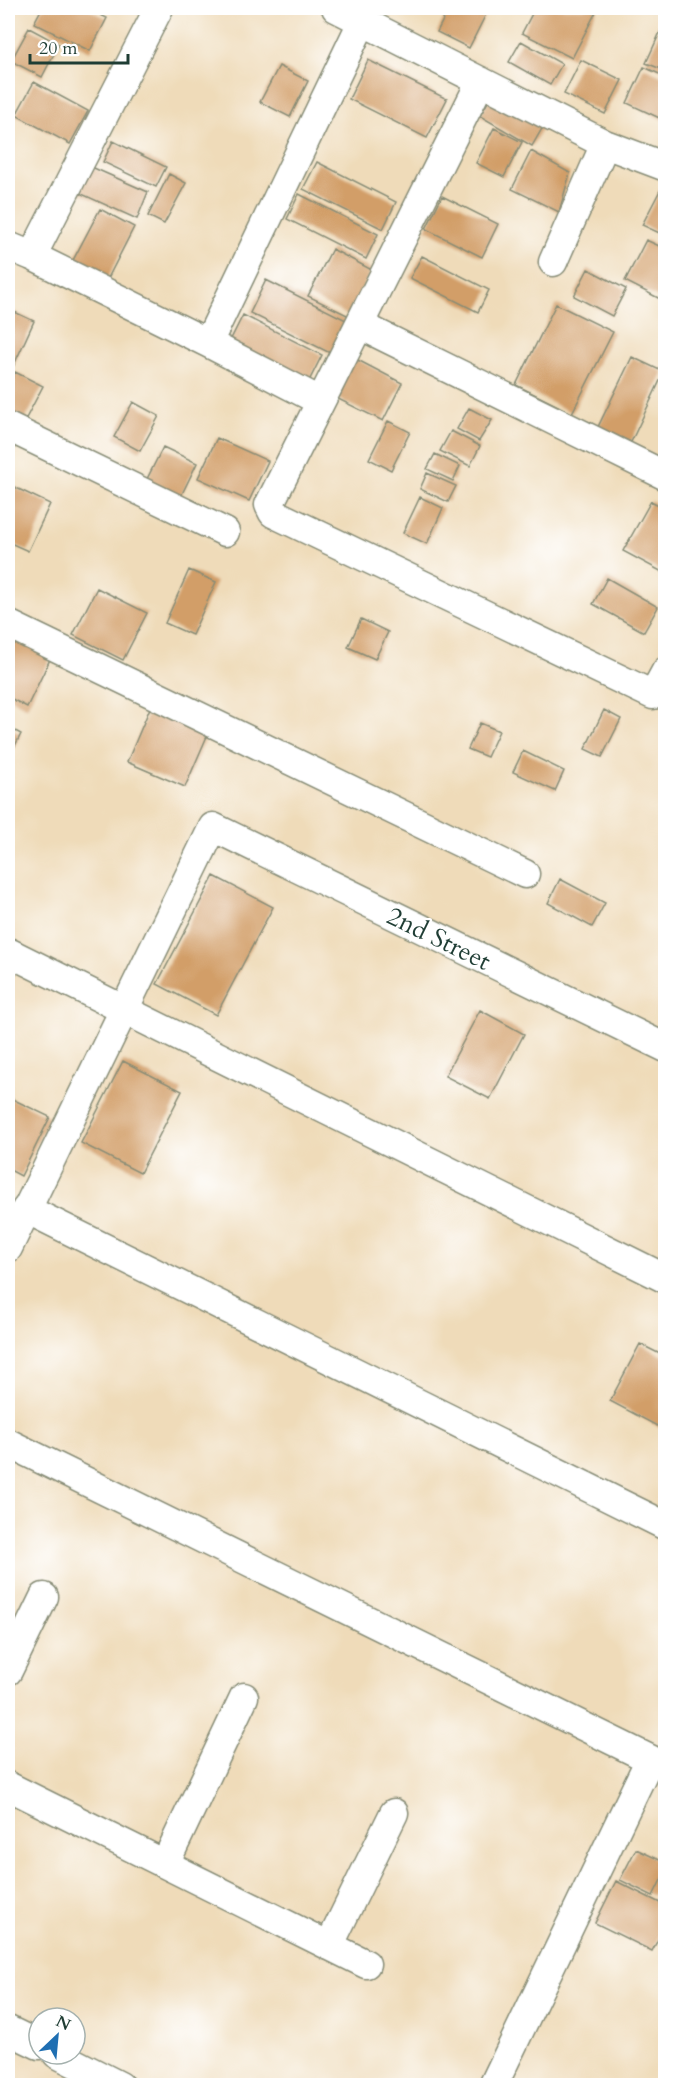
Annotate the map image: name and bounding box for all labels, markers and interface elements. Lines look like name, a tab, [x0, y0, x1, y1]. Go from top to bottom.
scale bar	[30, 27, 128, 65]
text: 20 m	[39, 36, 78, 61]
street label: 2nd Street	[381, 898, 497, 979]
north arrow	[27, 2006, 87, 2066]
text: N	[52, 2010, 74, 2036]

